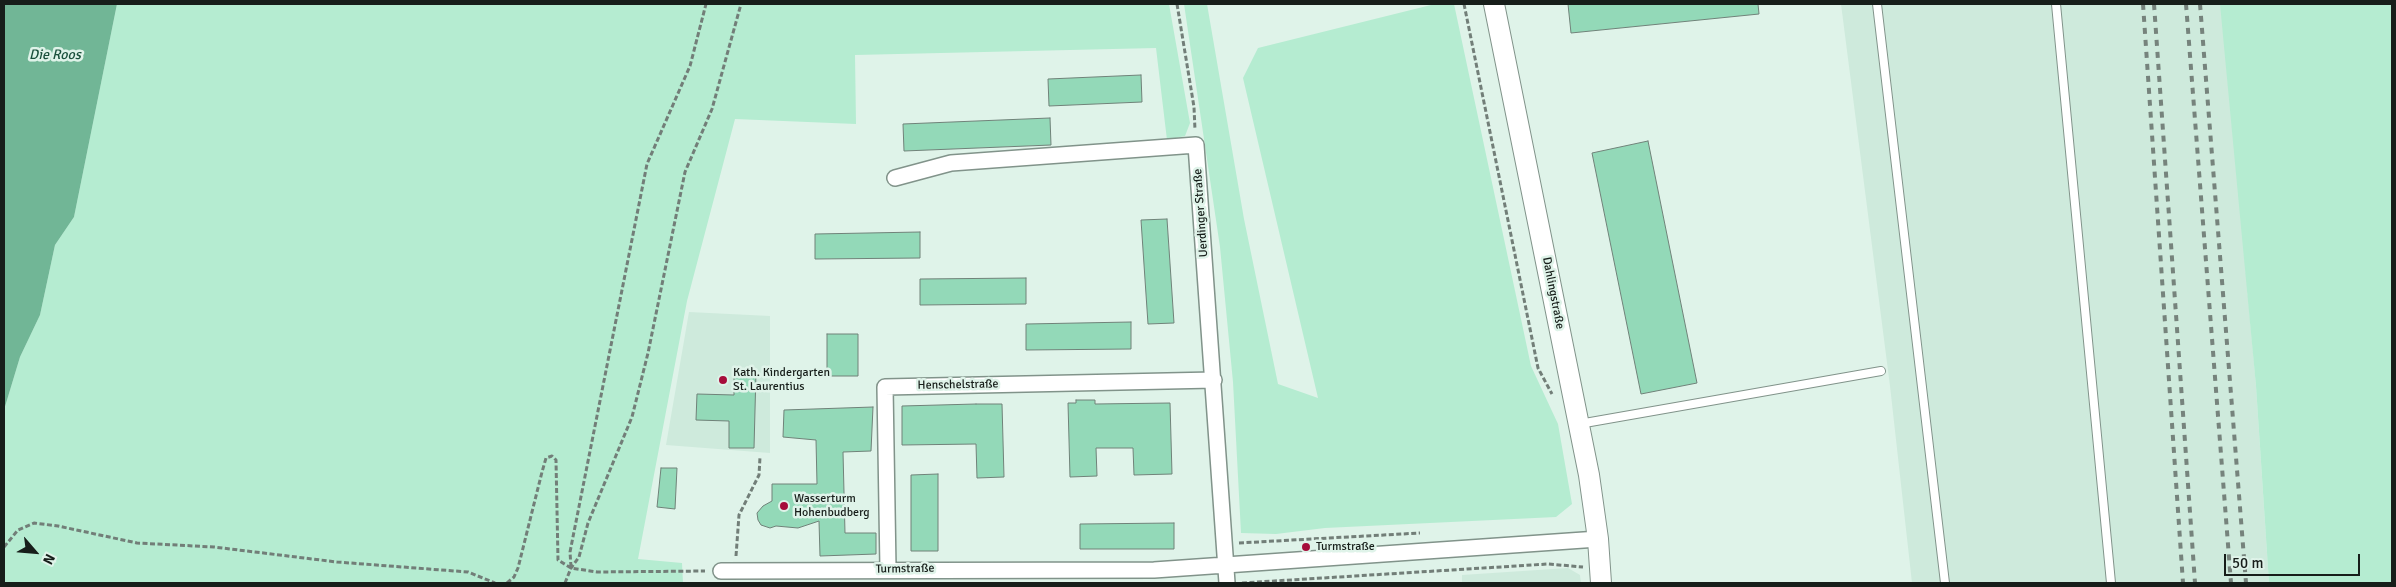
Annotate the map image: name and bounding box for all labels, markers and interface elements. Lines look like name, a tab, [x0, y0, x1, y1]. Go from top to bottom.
water label: Die Roos	[29, 47, 81, 63]
street label: Uerdinger Straße	[1191, 168, 1211, 258]
street label: Dahlingstraße	[1539, 256, 1567, 330]
place label: Kath. Kindergarten St. Laurentius	[733, 366, 830, 394]
marker: Kath. Kindergarten St. Laurentius	[717, 374, 729, 386]
street label: Henschelstraße	[917, 377, 999, 393]
place label: Wasserturm Hohenbudberg	[794, 492, 870, 520]
marker: Wasserturm Hohenbudberg	[778, 500, 790, 512]
north arrow	[10, 527, 60, 577]
place label: Turmstraße	[1316, 540, 1375, 554]
marker: Turmstraße	[1300, 541, 1312, 553]
scale bar	[2226, 544, 2362, 576]
text: N	[39, 551, 59, 567]
text: 50 m	[2232, 554, 2263, 572]
street label: Turmstraße	[875, 561, 935, 577]

